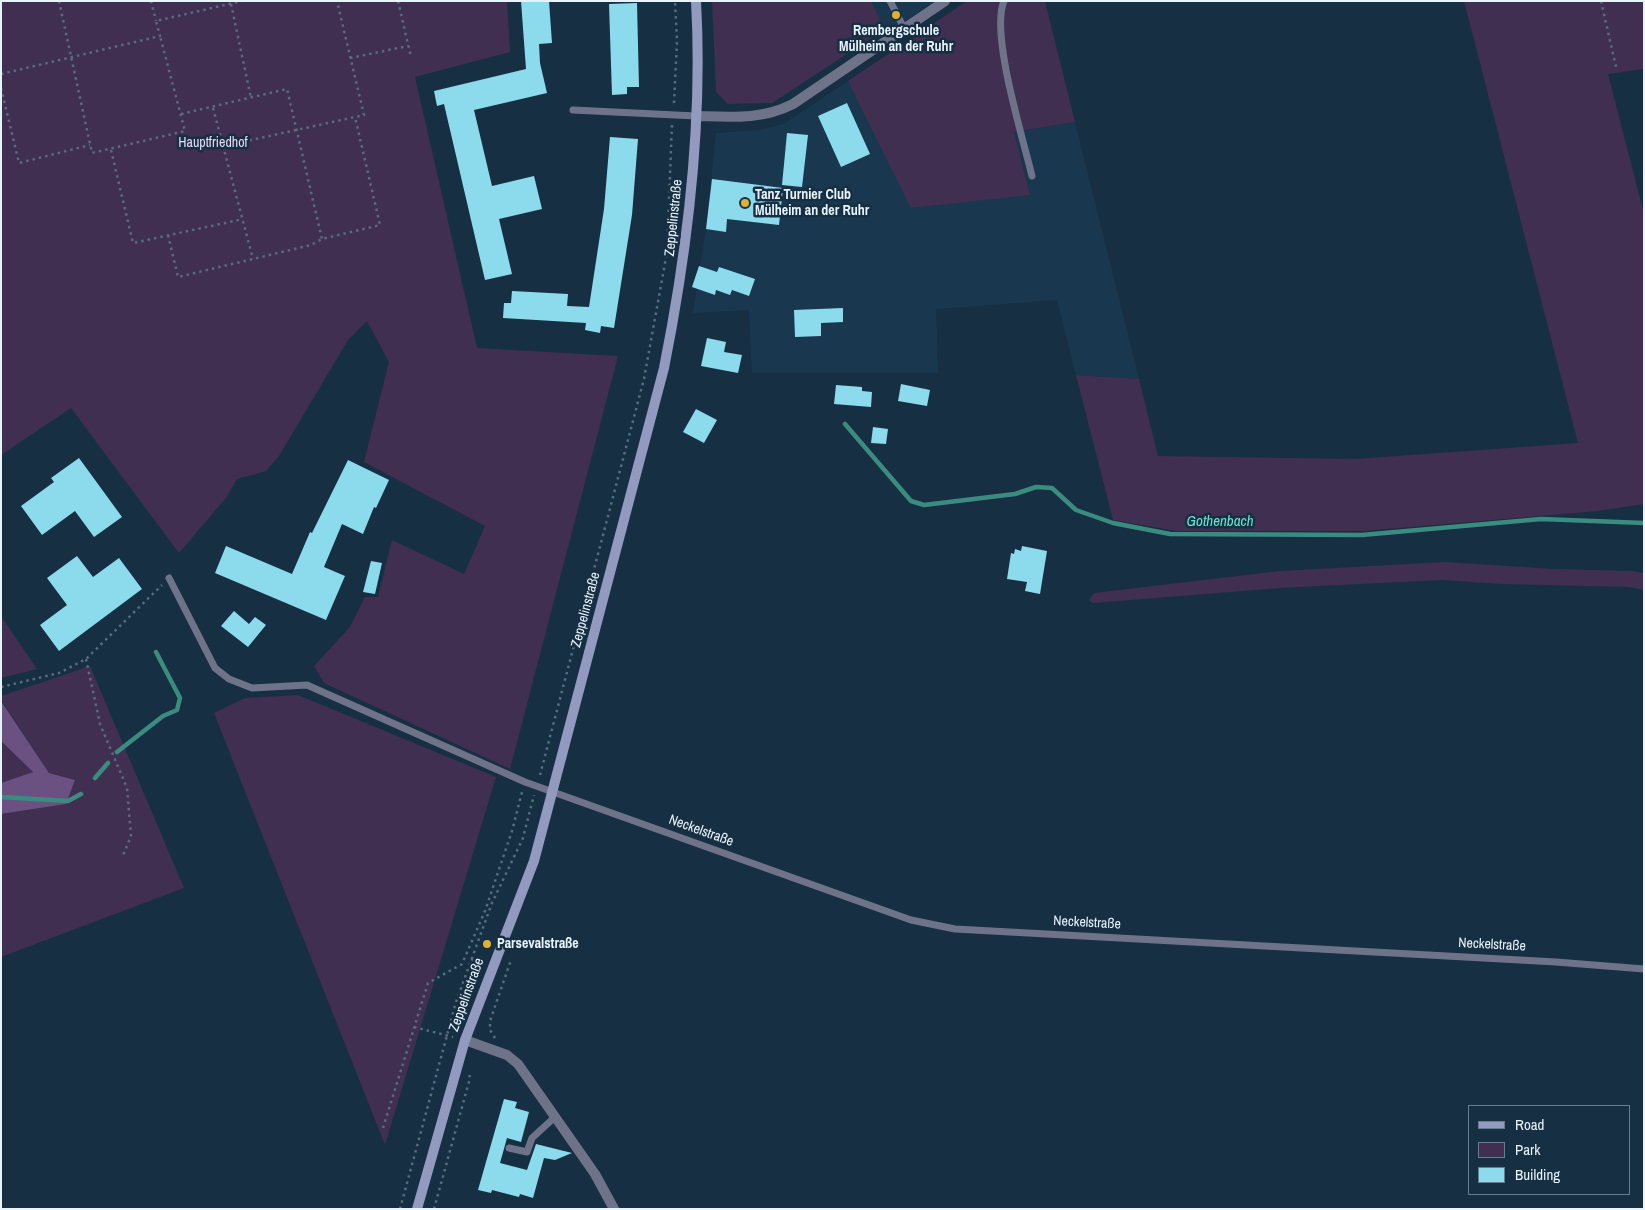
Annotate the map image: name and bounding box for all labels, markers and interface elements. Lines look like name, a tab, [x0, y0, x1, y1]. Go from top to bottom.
marker: Rembergschule Mülheim an der Ruhr	[890, 9, 902, 21]
place label: Rembergschule Mülheim an der Ruhr	[839, 23, 953, 56]
park label: Hauptfriedhof	[178, 135, 248, 151]
street label: Zeppelinstraße	[662, 179, 686, 257]
place label: Tanz Turnier Club Mülheim an der Ruhr	[755, 187, 869, 220]
marker: Tanz Turnier Club Mülheim an der Ruhr	[739, 197, 751, 209]
water label: Gothenbach	[1186, 513, 1254, 531]
street label: Zeppelinstraße	[568, 571, 604, 649]
street label: Neckelstraße	[666, 812, 736, 850]
street label: Neckelstraße	[1053, 913, 1121, 933]
street label: Neckelstraße	[1458, 935, 1526, 955]
place label: Parsevalstraße	[497, 936, 579, 952]
marker: Parsevalstraße	[481, 938, 493, 950]
street label: Zeppelinstraße	[446, 956, 488, 1034]
legend	[1468, 1105, 1630, 1195]
text: Road	[1515, 1114, 1544, 1135]
text: Park	[1515, 1139, 1540, 1160]
text: Building	[1515, 1164, 1560, 1185]

